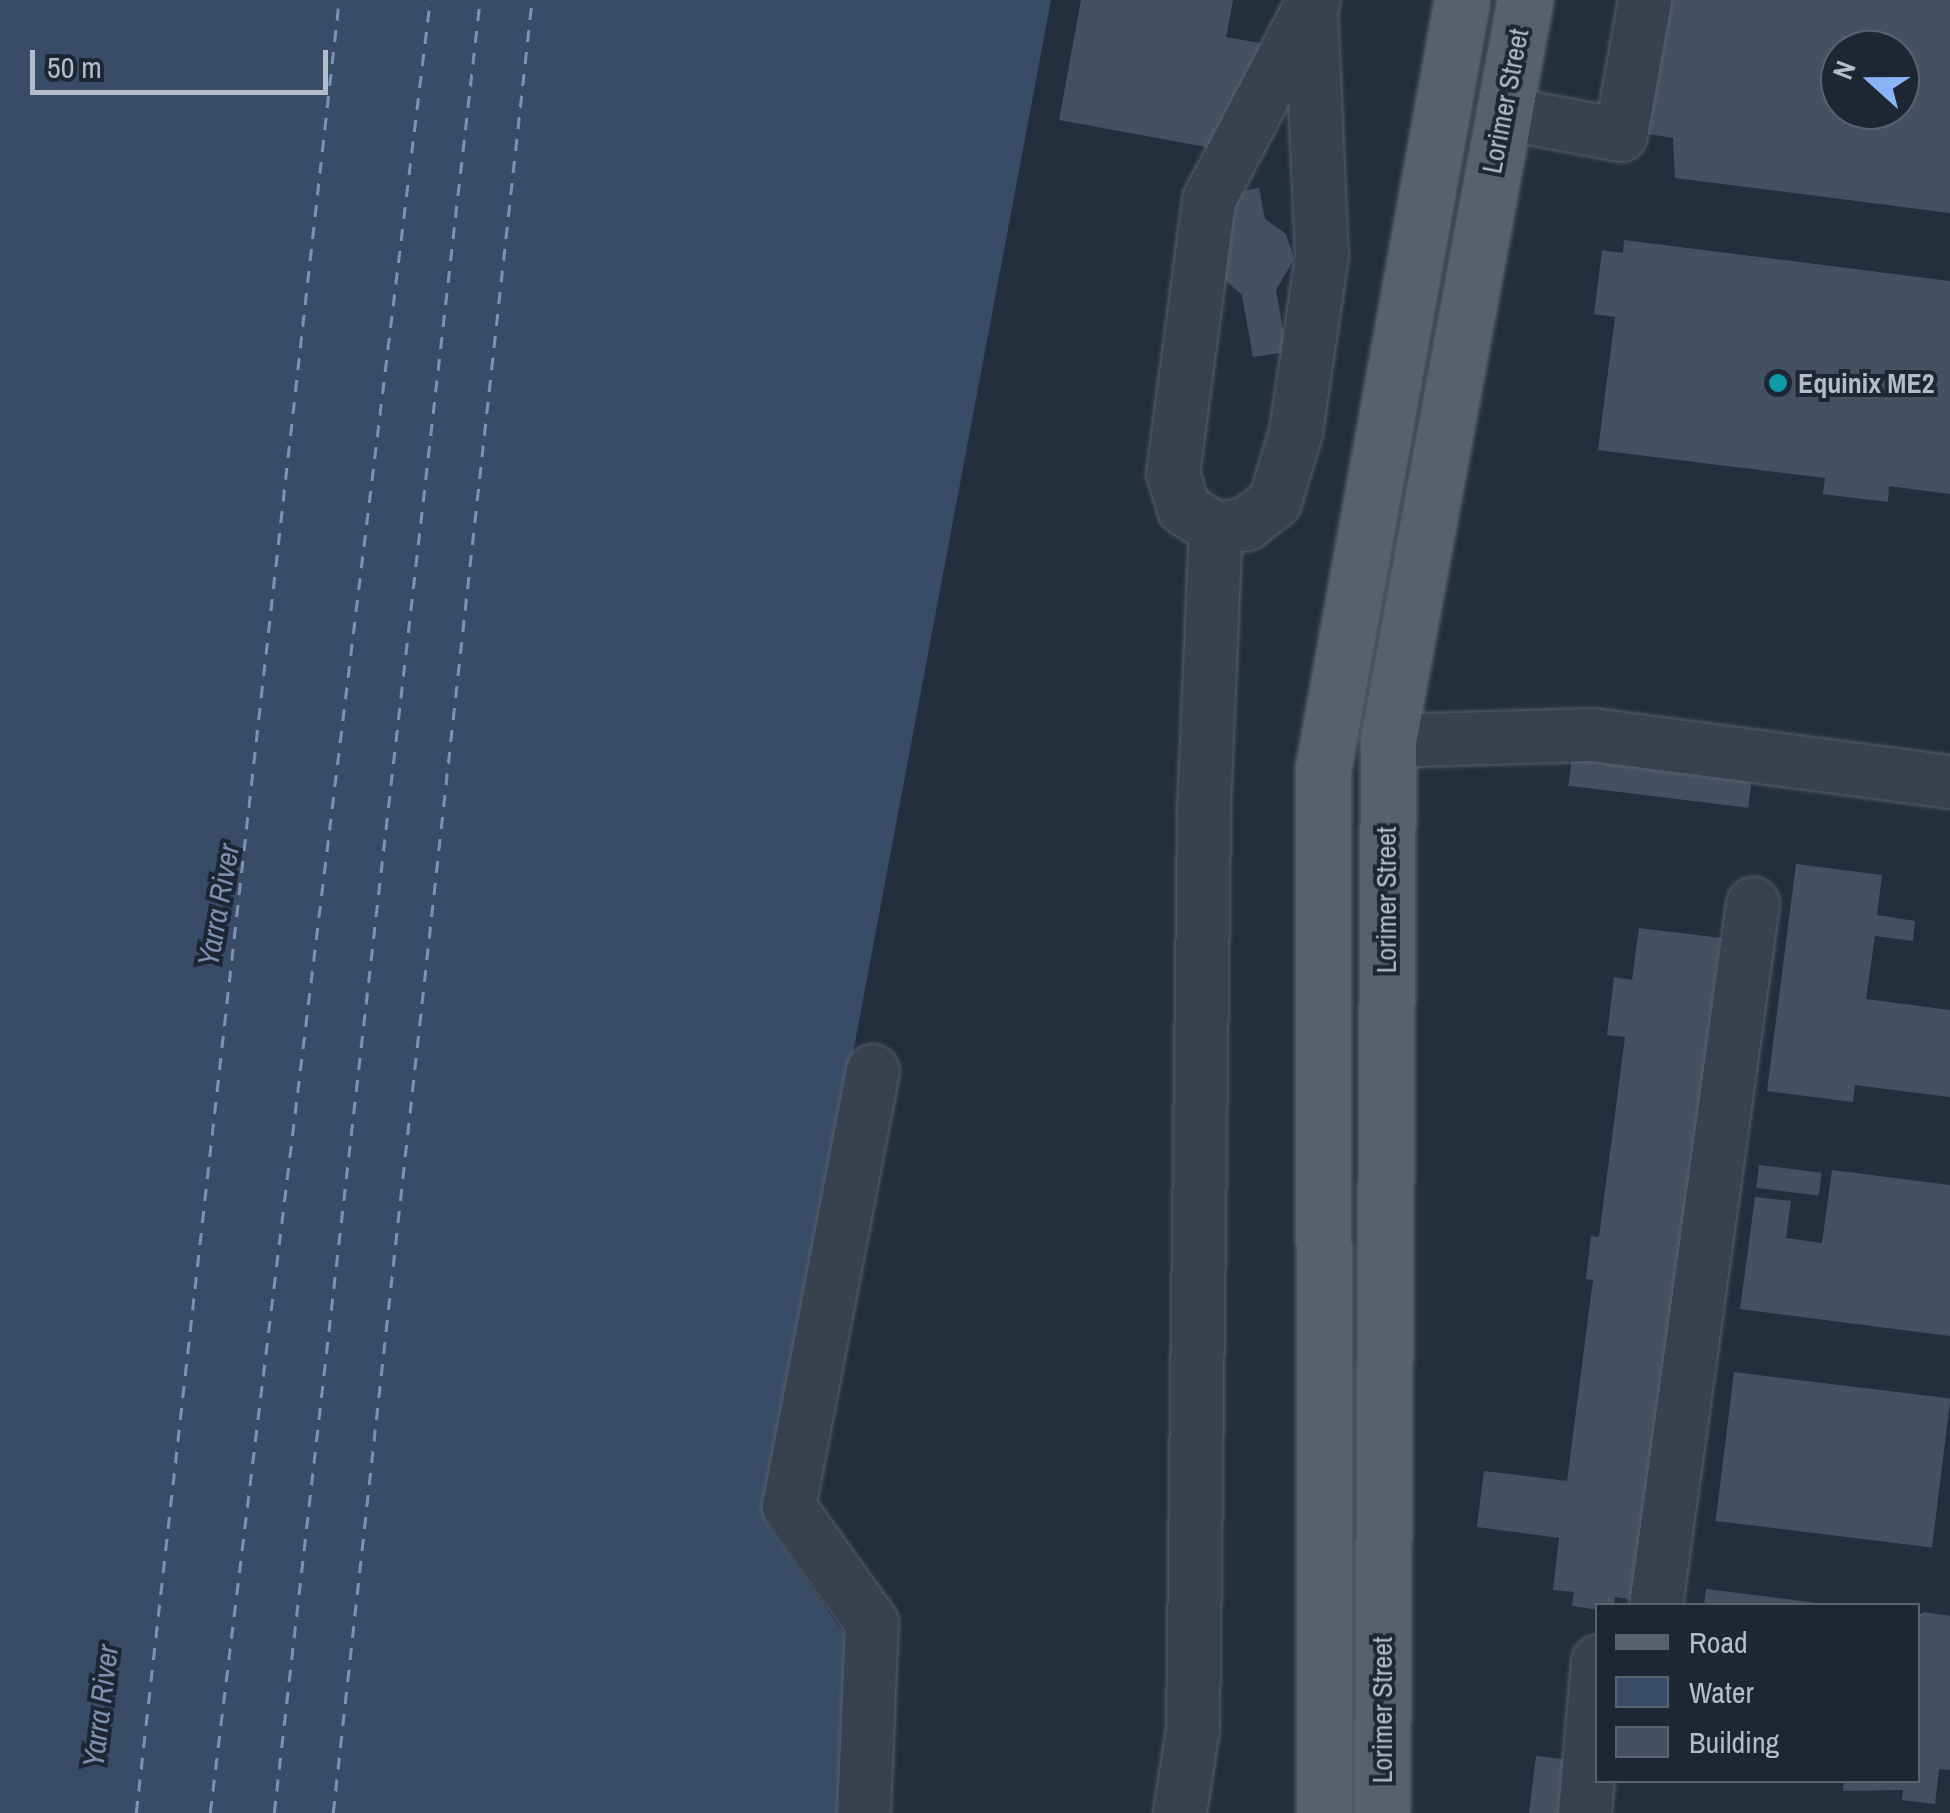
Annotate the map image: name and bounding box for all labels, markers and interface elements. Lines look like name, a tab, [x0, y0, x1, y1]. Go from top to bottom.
street label: Lorimer Street	[1475, 26, 1535, 176]
scale bar	[35, 30, 332, 92]
north arrow	[1820, 30, 1920, 130]
text: 50 m	[47, 47, 102, 87]
text: N	[1823, 55, 1865, 85]
place label: Equinix ME2	[1798, 366, 1935, 400]
marker: Equinix ME2	[1767, 372, 1789, 394]
street label: Lorimer Street	[1369, 827, 1403, 973]
water label: Yarra River	[190, 841, 246, 969]
legend	[1595, 1603, 1920, 1783]
text: Road	[1689, 1622, 1748, 1662]
street label: Lorimer Street	[1365, 1637, 1399, 1783]
water label: Yarra River	[75, 1642, 125, 1770]
text: Water	[1689, 1672, 1754, 1712]
text: Building	[1689, 1722, 1779, 1762]

